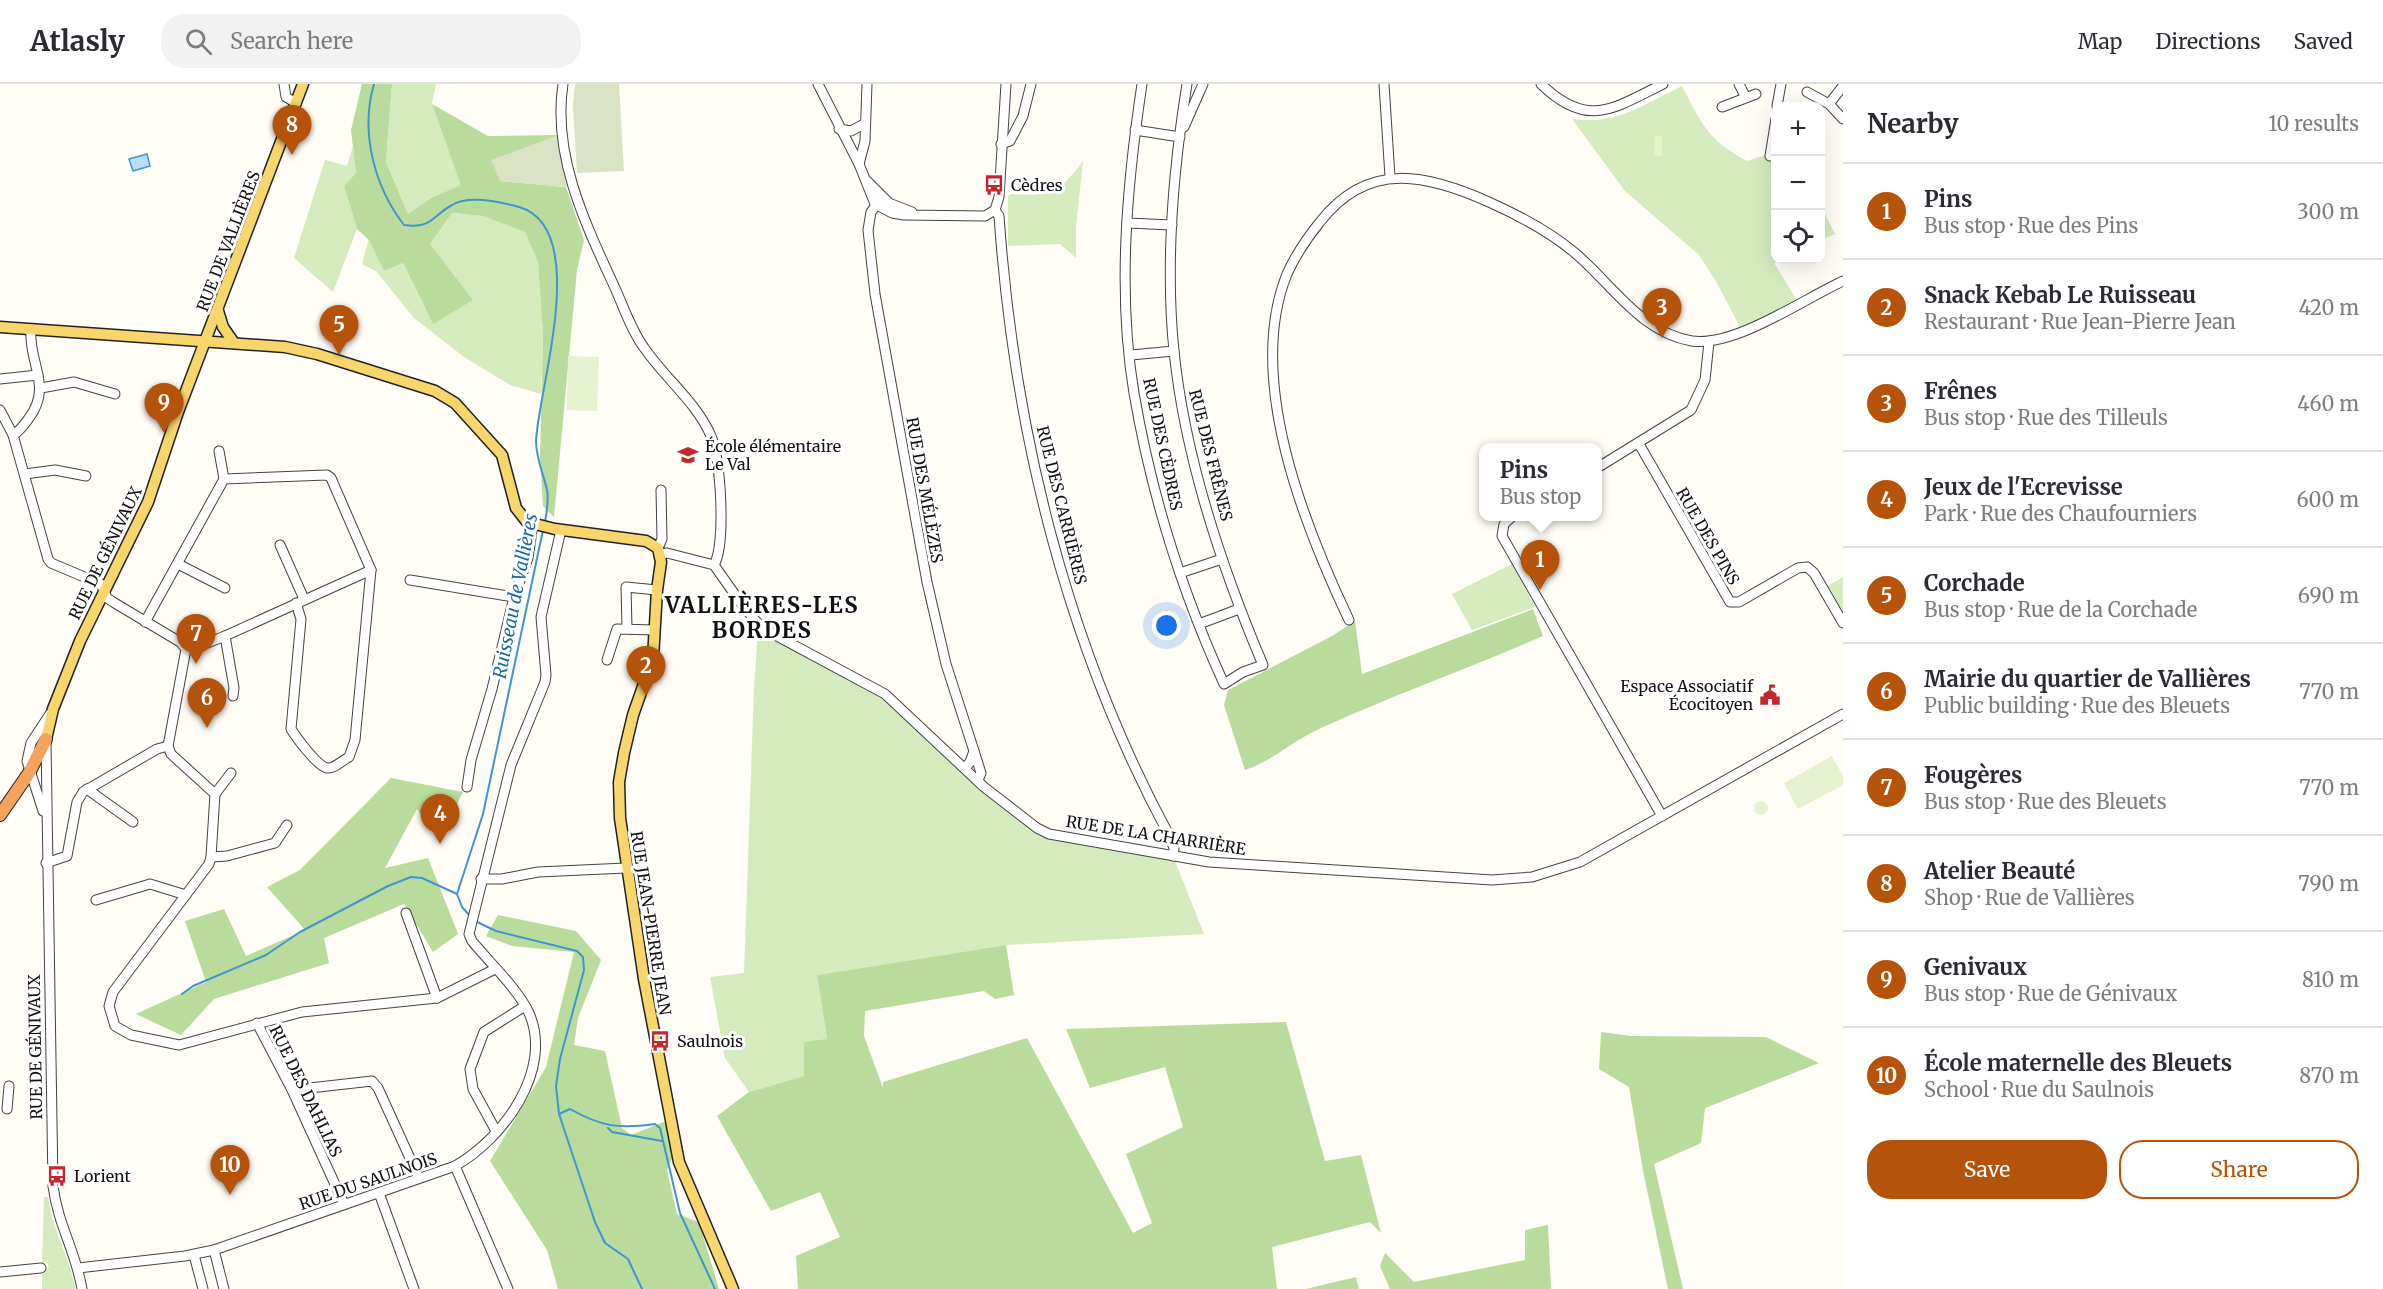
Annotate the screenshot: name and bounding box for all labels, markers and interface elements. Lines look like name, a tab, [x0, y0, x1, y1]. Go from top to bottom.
search box	[161, 14, 581, 68]
text: Atlasly	[30, 23, 125, 59]
icon: search	[182, 25, 215, 58]
text: Search here	[230, 27, 353, 55]
text: Map	[2078, 28, 2122, 55]
text: Directions	[2155, 28, 2260, 55]
text: Saved	[2293, 28, 2353, 55]
map controls	[1771, 102, 1825, 264]
button: +	[1771, 102, 1825, 156]
pin: 8	[272, 106, 312, 155]
text: Nearby	[1867, 107, 1959, 140]
text: 10 results	[2268, 111, 2359, 136]
button: −	[1771, 156, 1825, 210]
street label: RUE DE VALLIÈRES	[192, 168, 264, 314]
bus stop icon: Cèdres	[982, 173, 1006, 197]
place label: Cèdres	[1011, 175, 1063, 195]
text: Pins	[1924, 185, 1972, 213]
text: 1	[1882, 199, 1891, 224]
text: 300 m	[2297, 199, 2359, 224]
button: locate	[1771, 210, 1825, 264]
text: Bus stop · Rue des Pins	[1924, 213, 2138, 238]
text: Snack Kebab Le Ruisseau	[1924, 281, 2196, 309]
pin: 3	[1642, 288, 1682, 338]
text: 2	[1881, 295, 1892, 320]
text: 420 m	[2299, 295, 2359, 320]
pin: 5	[320, 306, 358, 355]
text: Restaurant · Rue Jean-Pierre Jean	[1924, 309, 2236, 334]
street label: RUE DES CÈDRES	[1139, 376, 1187, 512]
text: Frênes	[1924, 377, 1997, 405]
pin: 9	[144, 384, 184, 433]
street label: RUE DES FRÊNES	[1185, 387, 1237, 523]
text: 3	[1881, 391, 1892, 416]
text: 460 m	[2297, 391, 2359, 416]
text: Bus stop · Rue des Tilleuls	[1924, 405, 2168, 430]
street label: RUE DES MÉLÈZES	[902, 415, 948, 565]
street label: RUE DES CARRIÈRES	[1033, 424, 1091, 586]
place label: École élémentaire Le Val	[705, 436, 841, 474]
school or university icon: École élémentaire Le Val	[676, 443, 700, 467]
popup	[1479, 443, 1602, 521]
text: Pins	[1500, 456, 1548, 484]
text: Jeux de l'Ecrevisse	[1924, 473, 2123, 501]
street label: RUE DE GÉNIVAUX	[64, 483, 146, 623]
text: Bus stop	[1500, 484, 1581, 509]
street label: RUE DES PINS	[1672, 484, 1744, 588]
text: 4	[1880, 487, 1893, 512]
text: 600 m	[2296, 487, 2359, 512]
text: Park · Rue des Chaufourniers	[1924, 501, 2197, 526]
water label: Ruisseau de Vallières	[488, 511, 542, 681]
pin: 1	[1520, 540, 1560, 590]
text: Corchade	[1924, 569, 2025, 597]
text: 5	[1881, 583, 1892, 608]
text: 690 m	[2298, 583, 2359, 608]
district label: VALLIÈRES-LES BORDES	[664, 590, 859, 644]
text: Bus stop · Rue de la Corchade	[1924, 597, 2197, 622]
your location	[1152, 611, 1181, 640]
pin: 7	[176, 614, 216, 664]
pin: 2	[626, 646, 666, 696]
text: Mairie du quartier de Vallières	[1924, 665, 2251, 693]
place label: Espace Associatif Écocitoyen	[1620, 676, 1754, 714]
pin: 6	[188, 678, 226, 728]
text: 6	[1880, 679, 1893, 704]
text: 770 m	[2299, 679, 2359, 704]
public building icon: Espace Associatif Écocitoyen	[1758, 683, 1782, 707]
text: Public building · Rue des Bleuets	[1924, 693, 2230, 718]
text: Fougères	[1924, 761, 2022, 789]
text: 7	[1881, 775, 1893, 800]
text: 770 m	[2299, 775, 2359, 800]
text: Bus stop · Rue des Bleuets	[1924, 789, 2167, 814]
pin: 4	[420, 794, 460, 844]
street label: RUE DE LA CHARRIÈRE	[1065, 811, 1248, 859]
street label: RUE JEAN-PIERRE JEAN	[627, 830, 676, 1017]
text: Atelier Beauté	[1924, 857, 2075, 885]
text: 8	[1880, 871, 1893, 896]
text: 790 m	[2298, 871, 2359, 896]
text: Shop · Rue de Vallières	[1924, 885, 2135, 910]
text: Genivaux	[1924, 953, 2027, 981]
text: 9	[1880, 967, 1893, 992]
text: 810 m	[2302, 967, 2359, 992]
street label: RUE DE GÉNIVAUX	[24, 974, 46, 1120]
text: Bus stop · Rue de Génivaux	[1924, 981, 2177, 1006]
street label: RUE DES DAHLIAS	[265, 1022, 347, 1160]
bus stop icon: Saulnois	[648, 1029, 672, 1053]
place label: Saulnois	[677, 1031, 743, 1051]
text: École maternelle des Bleuets	[1924, 1049, 2232, 1077]
text: 10	[1876, 1063, 1897, 1088]
text: 870 m	[2299, 1063, 2359, 1088]
text: School · Rue du Saulnois	[1924, 1077, 2154, 1102]
button: Save	[1867, 1140, 2107, 1199]
button: Share	[2119, 1140, 2359, 1199]
pin: 10	[210, 1146, 250, 1195]
street label: RUE DU SAULNOIS	[296, 1148, 440, 1214]
bus stop icon: Lorient	[45, 1164, 69, 1188]
place label: Lorient	[74, 1166, 131, 1186]

